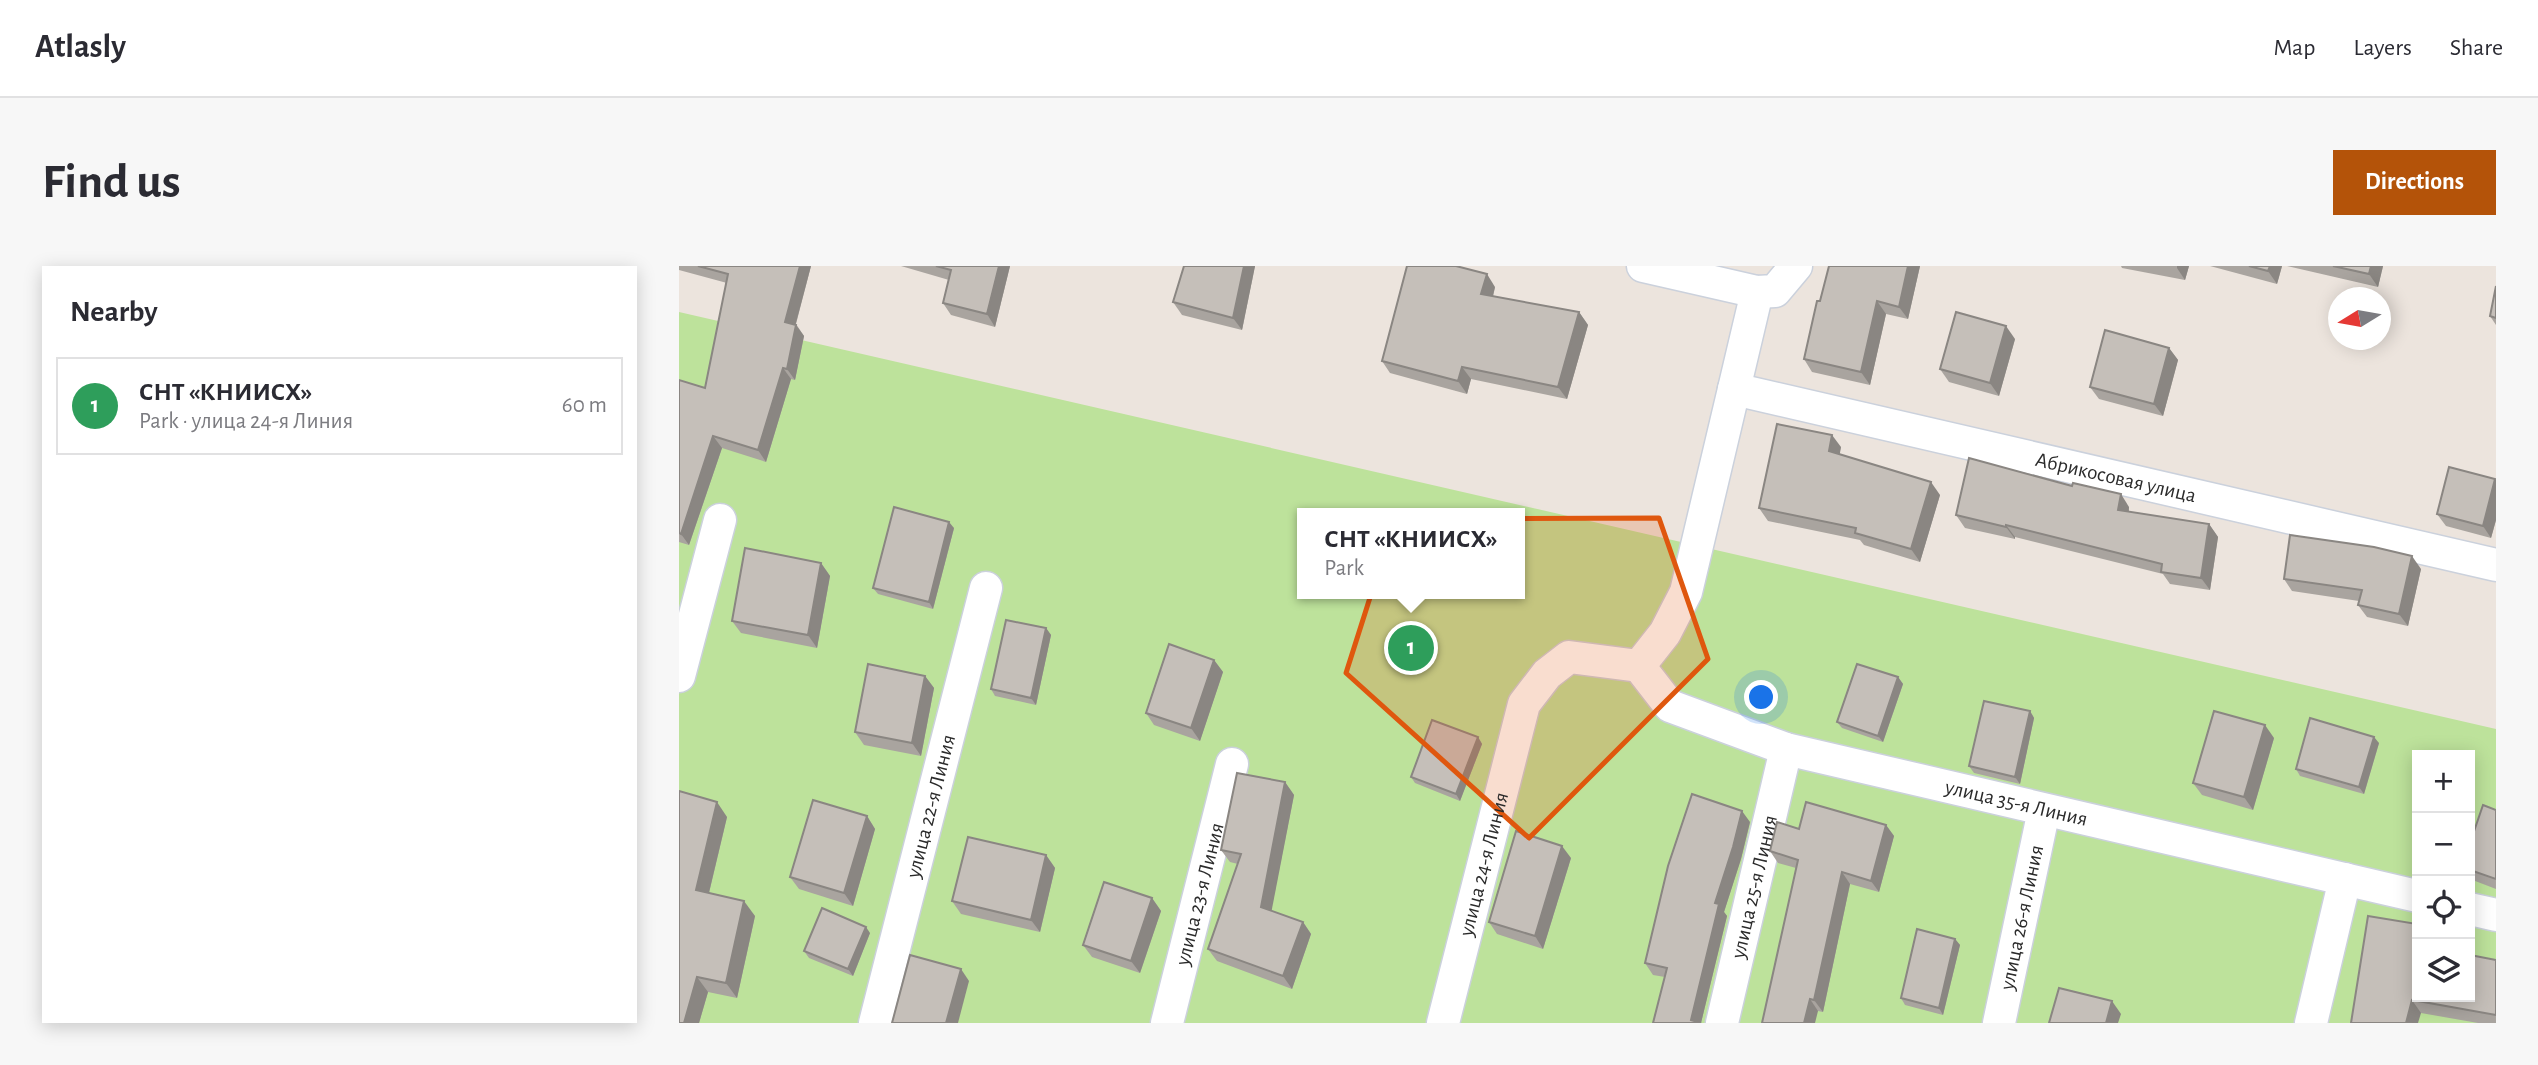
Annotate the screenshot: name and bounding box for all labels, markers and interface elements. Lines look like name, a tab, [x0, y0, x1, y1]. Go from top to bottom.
text: Atlasly	[35, 31, 126, 64]
text: Map	[2273, 36, 2315, 60]
text: Layers	[2353, 36, 2412, 60]
text: Share	[2450, 36, 2503, 60]
button: Directions	[2333, 150, 2496, 215]
text: Find us	[42, 158, 181, 207]
north arrow	[2328, 287, 2391, 350]
text: Nearby	[70, 297, 158, 327]
text: СНТ «КНИИСХ»	[139, 379, 312, 405]
text: 1	[91, 394, 99, 417]
text: 60 m	[562, 394, 607, 417]
text: Park · улица 24-я Линия	[139, 410, 353, 433]
street label: Абрикосовая улица	[2033, 449, 2199, 507]
popup	[1297, 508, 1525, 599]
text: СНТ «КНИИСХ»	[1324, 526, 1498, 552]
text: Park	[1324, 557, 1364, 580]
pin: 1	[1388, 622, 1434, 674]
your location	[1744, 680, 1778, 714]
street label: улица 22-я Линия	[902, 732, 959, 881]
map controls	[2412, 750, 2475, 1002]
button: +	[2412, 750, 2475, 813]
street label: улица 35-я Линия	[1942, 776, 2090, 830]
street label: улица 24-я Линия	[1455, 790, 1512, 939]
street label: улица 25-я Линия	[1727, 813, 1781, 961]
button: −	[2412, 813, 2475, 876]
street label: улица 23-я Линия	[1172, 821, 1228, 969]
street label: улица 26-я Линия	[1996, 843, 2047, 993]
button: locate	[2412, 876, 2475, 939]
button: layers	[2412, 939, 2475, 1002]

